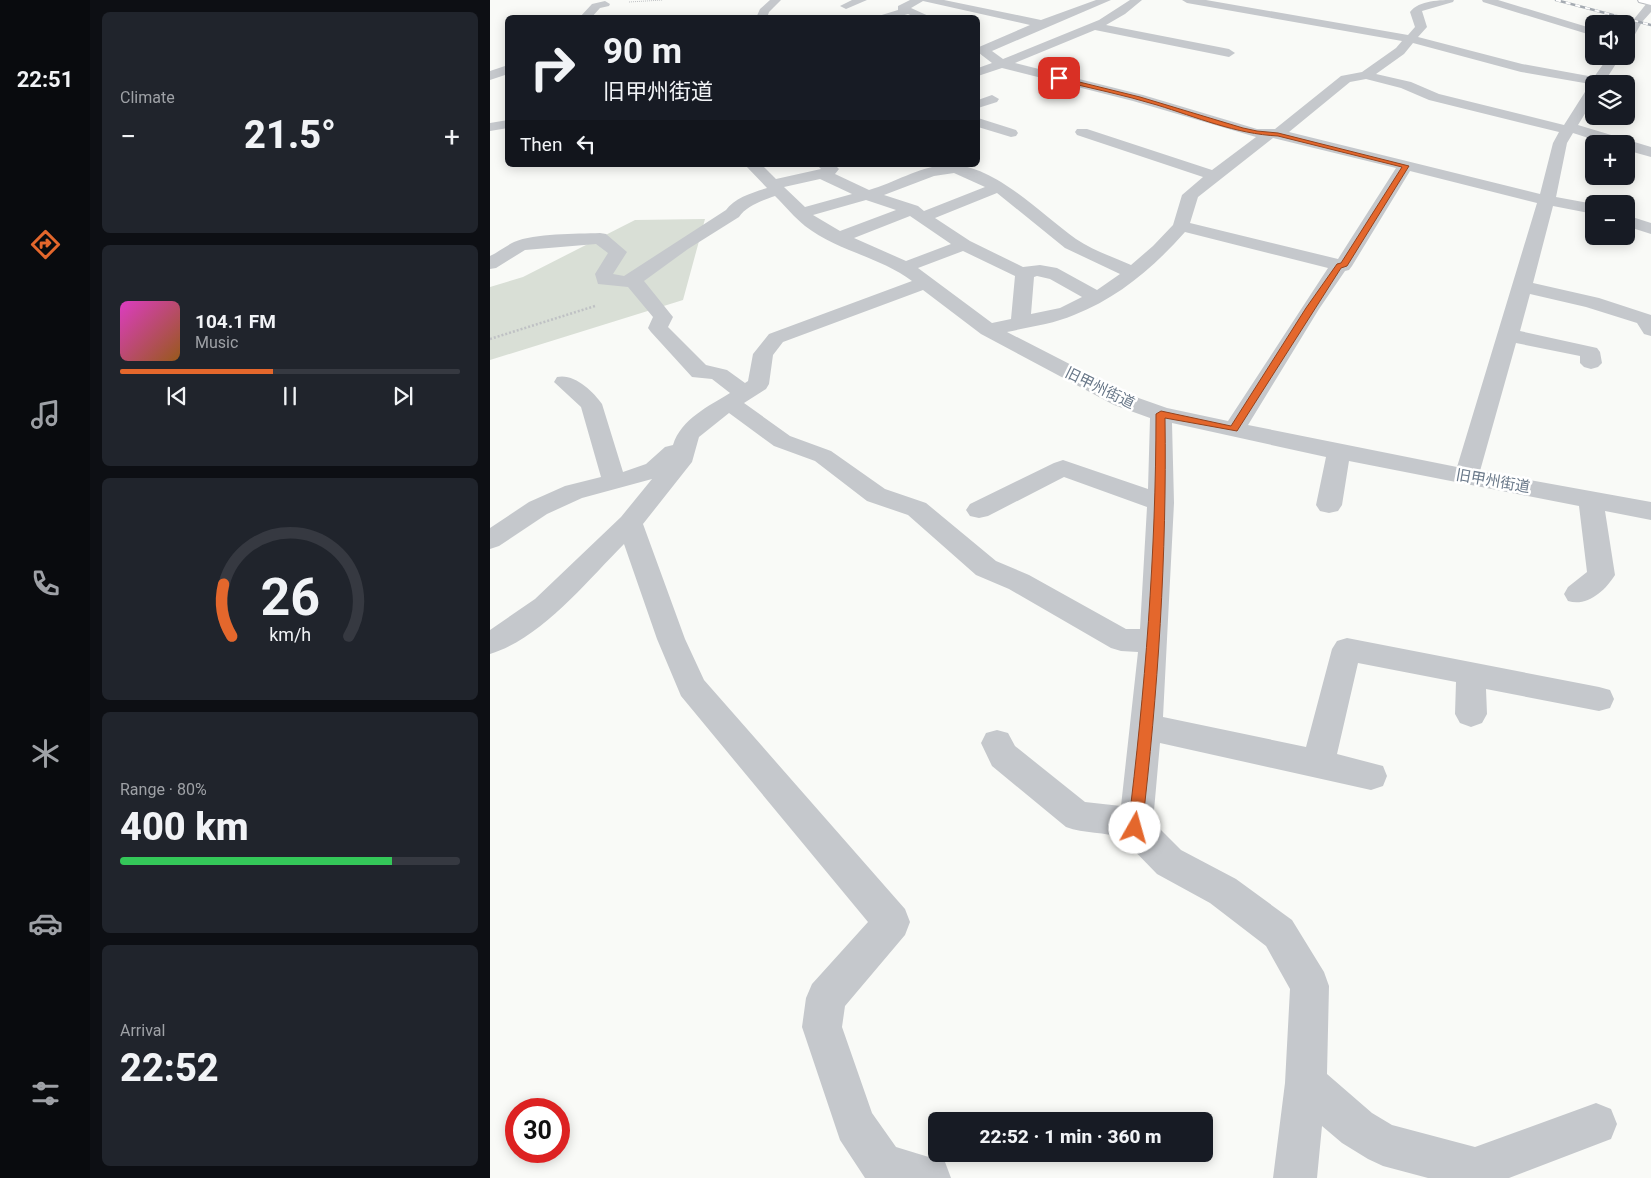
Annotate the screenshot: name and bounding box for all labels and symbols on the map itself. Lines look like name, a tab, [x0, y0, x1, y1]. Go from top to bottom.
pin	[1038, 57, 1080, 99]
street label: 旧甲州街道	[1062, 363, 1138, 413]
street label: 旧甲州街道	[1454, 466, 1532, 496]
position arrow	[1108, 801, 1160, 853]
speed limit sign: 30	[505, 1098, 570, 1163]

